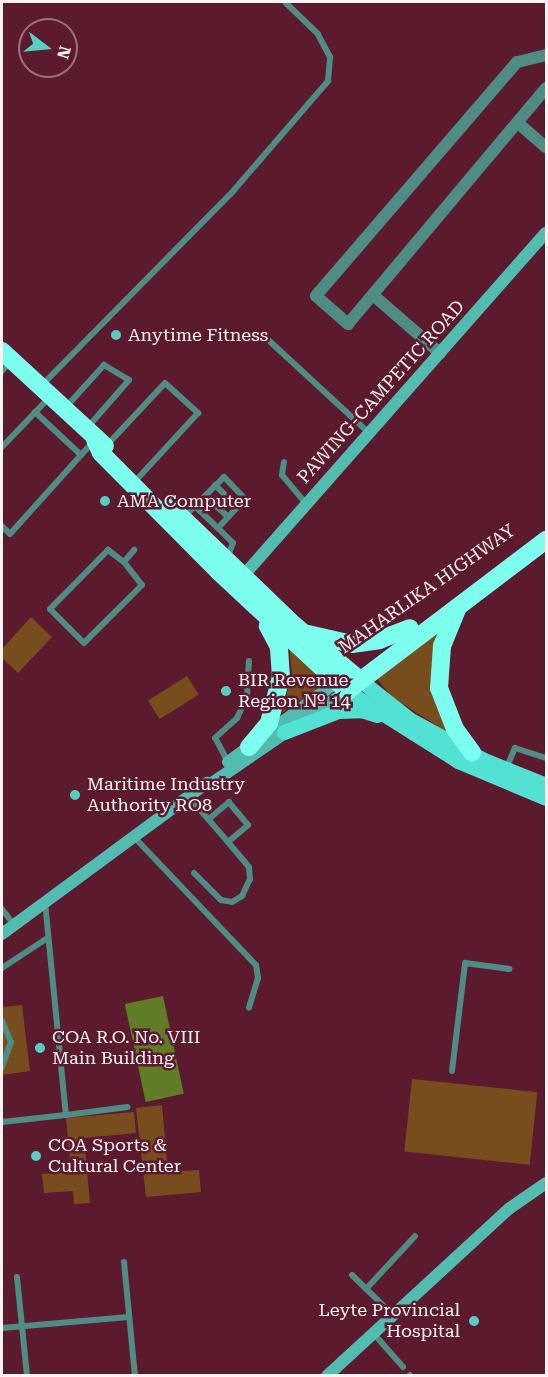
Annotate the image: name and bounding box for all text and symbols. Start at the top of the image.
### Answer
north arrow [18,18,78,78]
text: N [53,44,75,61]
street label: PAWING-CAMPETIC ROAD [293,296,469,488]
place label: Anytime Fitness [128,324,268,346]
marker: Anytime Fitness [109,328,123,342]
place label: AMA Computer [117,490,251,512]
marker: AMA Computer [98,494,112,508]
street label: MAHARLIKA HIGHWAY [335,520,519,658]
place label: BIR Revenue Region № 14 [238,670,351,712]
marker: BIR Revenue Region № 14 [219,684,233,698]
place label: Maritime Industry Authority RO8 [87,774,245,816]
marker: Maritime Industry Authority RO8 [68,788,82,802]
place label: COA R.O. No. VIII Main Building [52,1027,200,1070]
marker: COA R.O. No. VIII Main Building [33,1041,47,1055]
place label: COA Sports & Cultural Center [48,1135,181,1178]
marker: COA Sports & Cultural Center [29,1149,43,1163]
place label: Leyte Provincial Hospital [318,1300,460,1342]
marker: Leyte Provincial Hospital [465,1312,483,1330]

